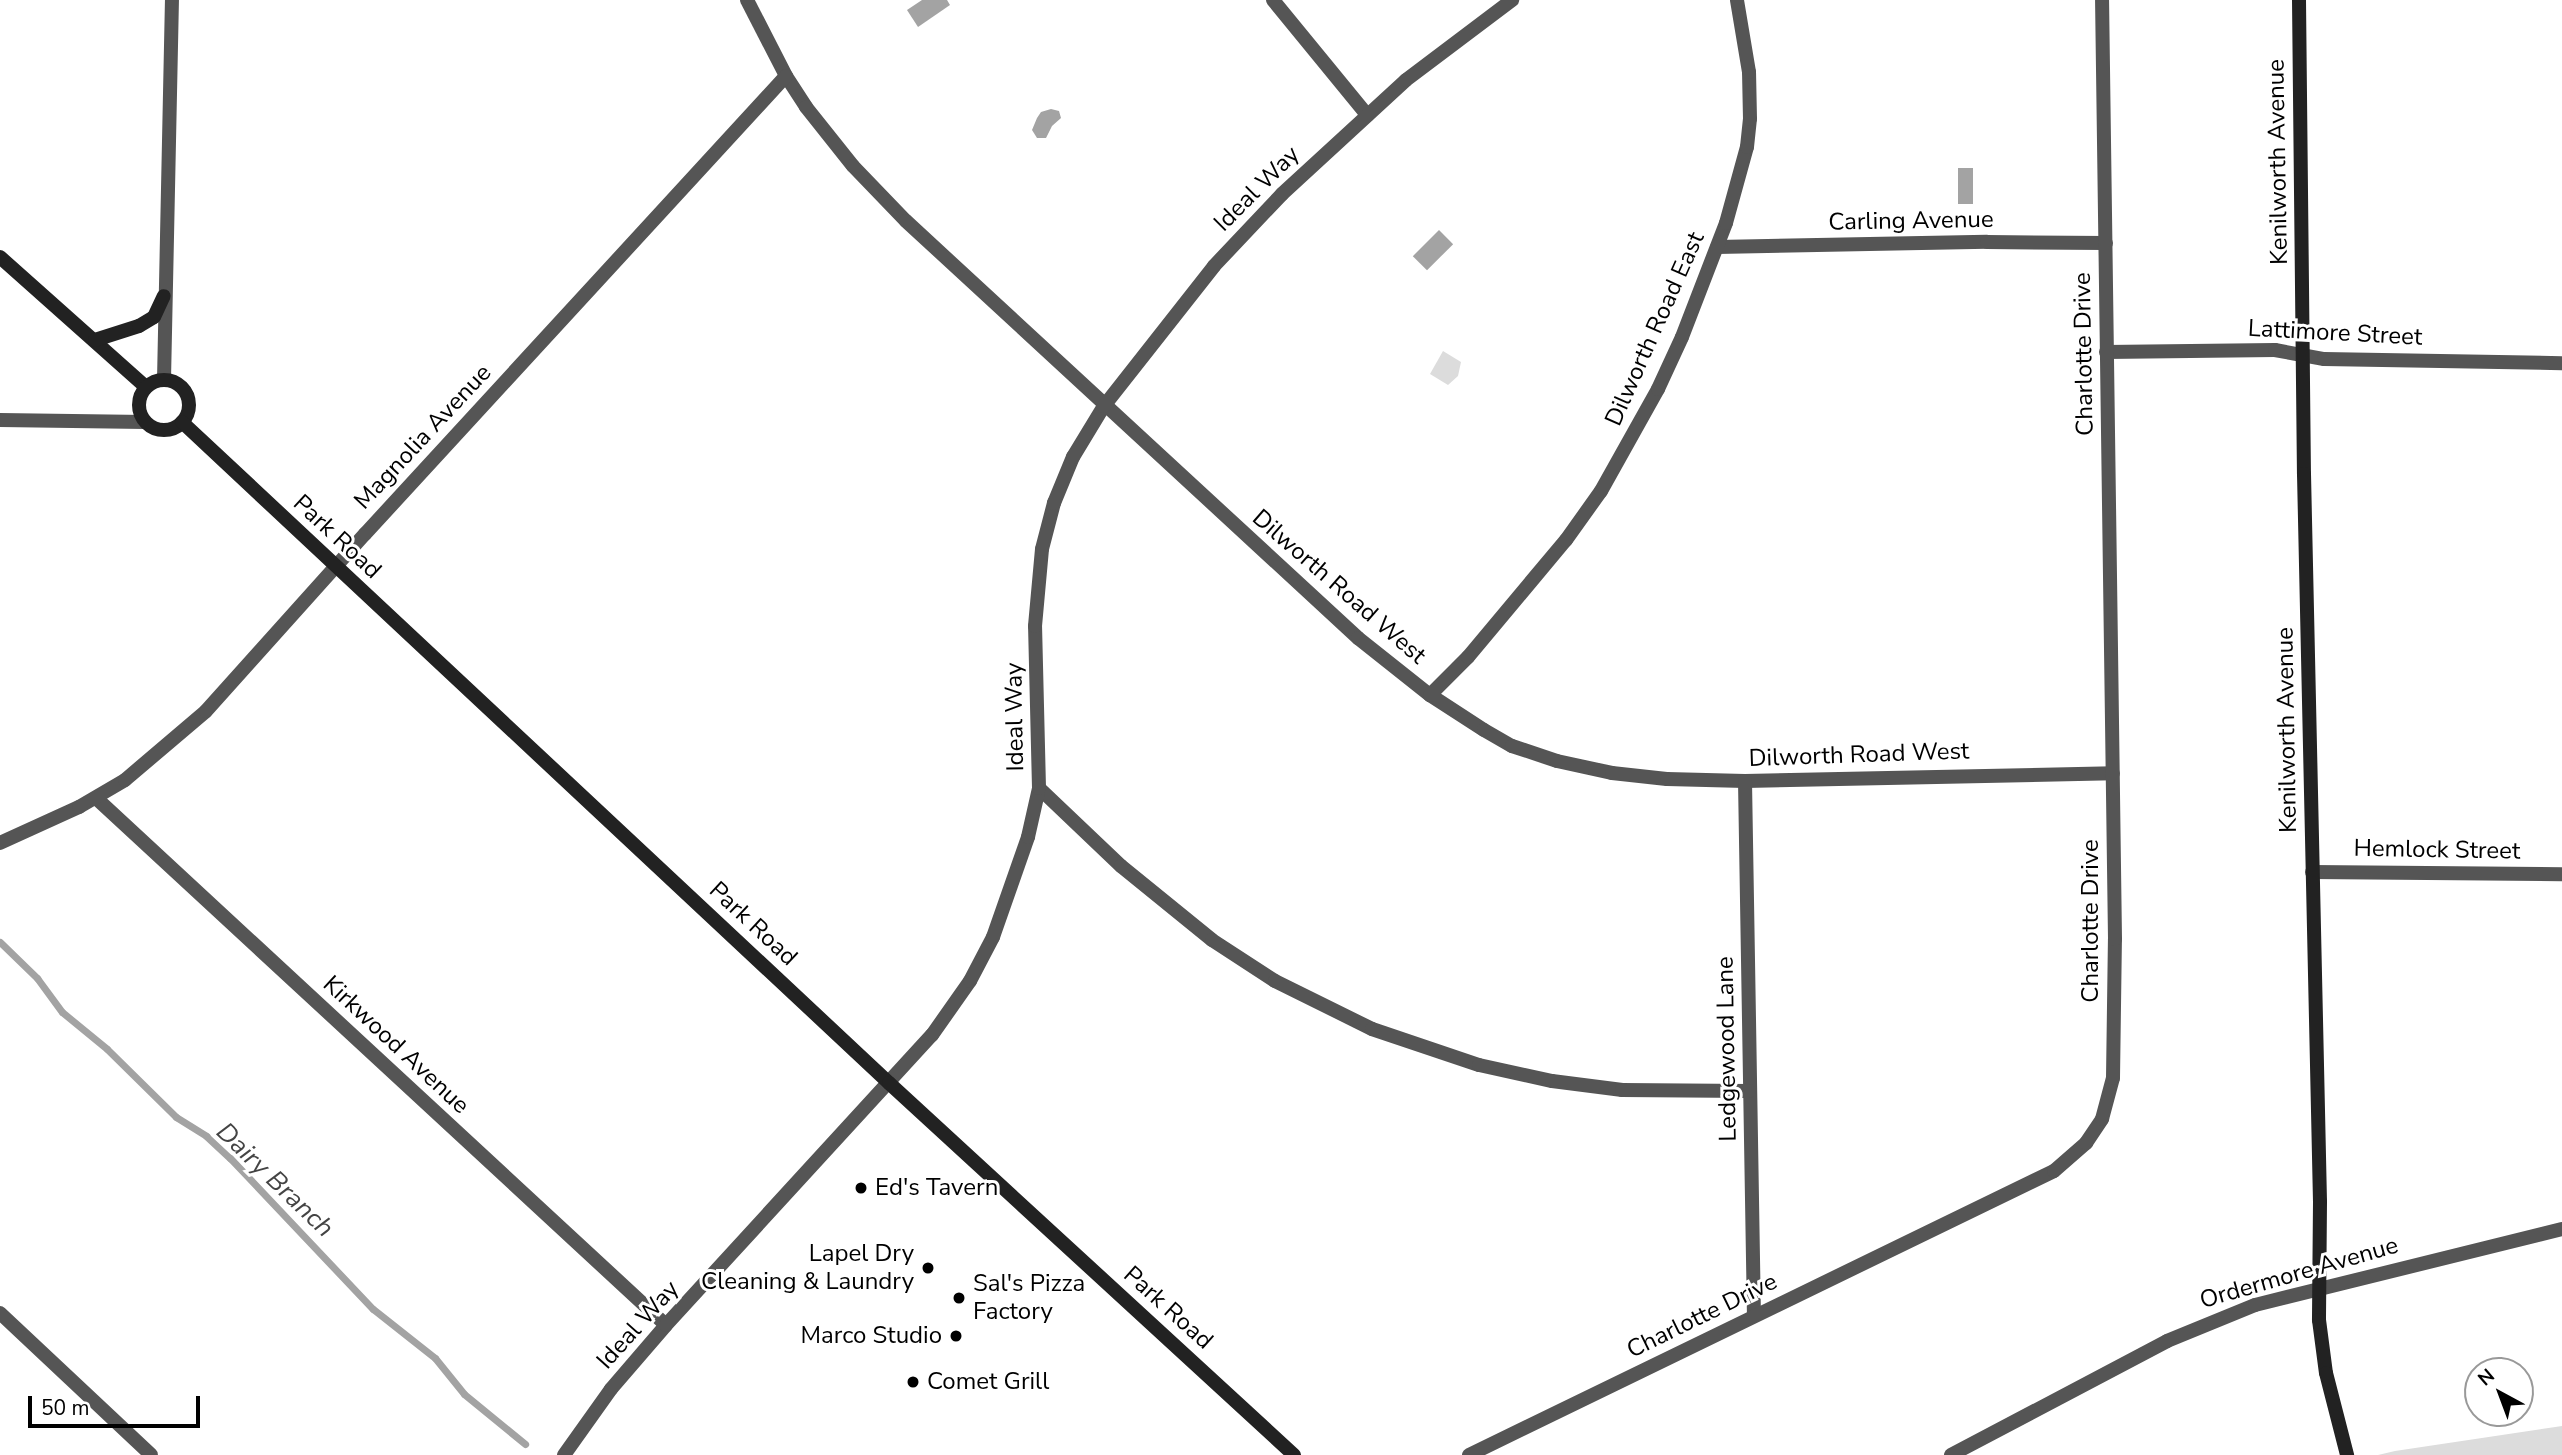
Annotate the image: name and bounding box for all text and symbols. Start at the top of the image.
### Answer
street label: Kenilworth Avenue [2262,59,2294,265]
street label: Ideal Way [1208,140,1306,238]
street label: Carling Avenue [1828,205,1994,237]
street label: Dilworth Road East [1599,228,1711,430]
street label: Charlotte Drive [2068,272,2100,436]
street label: Lattimore Street [2247,314,2423,352]
street label: Magnolia Avenue [349,359,497,515]
street label: Park Road [287,489,387,585]
street label: Dilworth Road West [1246,504,1432,670]
street label: Kenilworth Avenue [2271,627,2303,833]
street label: Ideal Way [1000,662,1030,772]
street label: Dilworth Road West [1748,737,1970,773]
street label: Hemlock Street [2353,834,2521,866]
street label: Charlotte Drive [2077,839,2105,1003]
street label: Park Road [703,876,803,972]
street label: Ledgewood Lane [1711,956,1743,1142]
street label: Kirkwood Avenue [317,970,475,1120]
water label: Dairy Branch [210,1116,340,1244]
place label: Ed's Tavern [875,1174,998,1202]
marker: Ed's Tavern [853,1180,869,1196]
street label: Ordermore Avenue [2196,1231,2402,1315]
place label: Lapel Dry Cleaning & Laundry [701,1240,914,1296]
marker: Lapel Dry Cleaning & Laundry [920,1260,936,1276]
street label: Park Road [1118,1261,1218,1355]
street label: Charlotte Drive [1622,1267,1782,1365]
place label: Sal's Pizza Factory [973,1270,1085,1326]
street label: Ideal Way [591,1275,685,1375]
marker: Sal's Pizza Factory [951,1290,967,1306]
place label: Marco Studio [800,1322,942,1350]
marker: Marco Studio [948,1328,964,1344]
north arrow [2464,1357,2534,1427]
text: N [2473,1363,2500,1392]
place label: Comet Grill [927,1368,1049,1396]
marker: Comet Grill [905,1374,921,1390]
scale bar [32,1382,203,1426]
text: 50 m [41,1394,90,1422]

